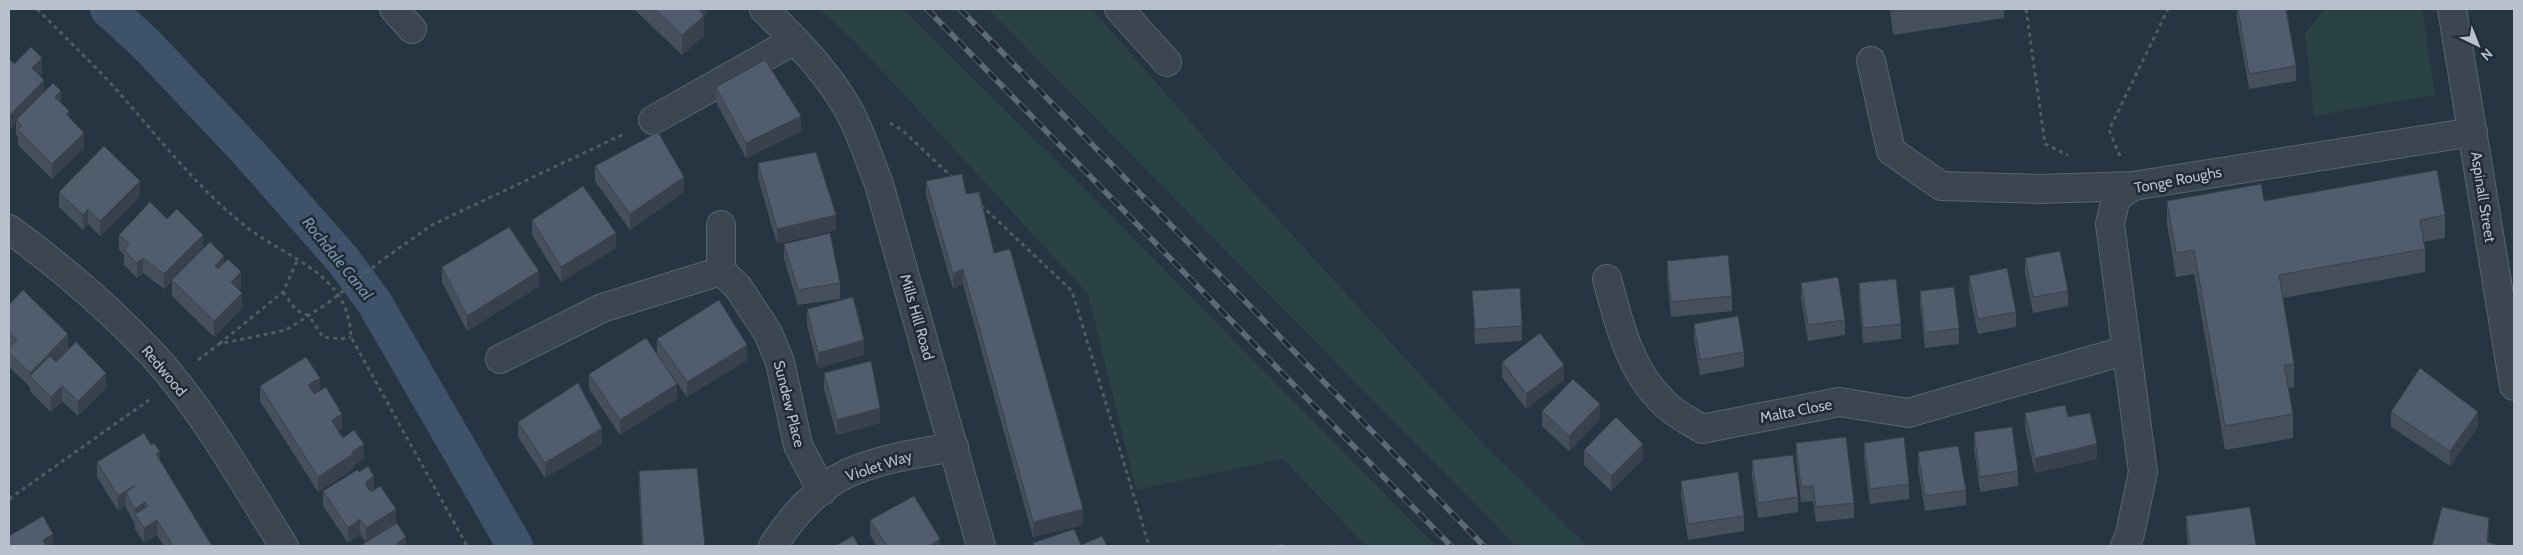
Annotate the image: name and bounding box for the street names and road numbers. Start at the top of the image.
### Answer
street label: Aspinall Street [2467,150,2499,244]
street label: Tonge Roughs [2133,163,2223,197]
street label: Mills Hill Road [896,272,938,362]
street label: Redwood [138,342,190,400]
street label: Sundew Place [770,359,809,450]
street label: Malta Close [1758,395,1834,427]
street label: Violet Way [843,447,915,485]

